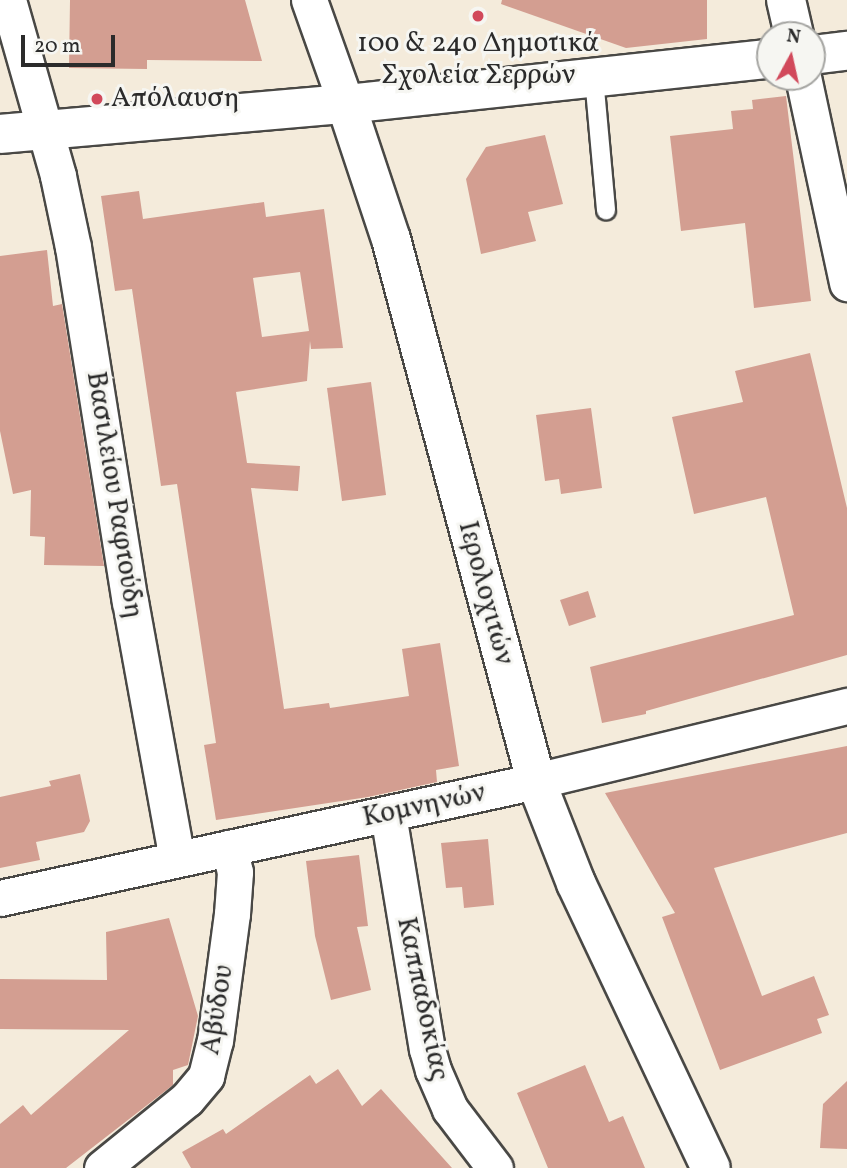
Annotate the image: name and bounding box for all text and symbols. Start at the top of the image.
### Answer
marker: 10ο & 24ο Δημοτικά Σχολεία Σερρών [470,8,486,24]
scale bar [24,21,119,65]
north arrow [756,21,826,91]
text: N [785,23,802,51]
place label: 10ο & 24ο Δημοτικά Σχολεία Σερρών [357,27,599,93]
text: 20 m [34,32,80,61]
place label: Απόλαυση [111,82,240,116]
marker: Απόλαυση [89,91,105,107]
street label: Βασιλείου Ραφτούδη [78,369,150,621]
street label: Ιερολοχιτών [450,518,520,668]
street label: Κομνηνών [360,777,488,835]
street label: Καππαδοκίας [388,914,456,1084]
street label: Αβύδου [194,963,242,1057]

